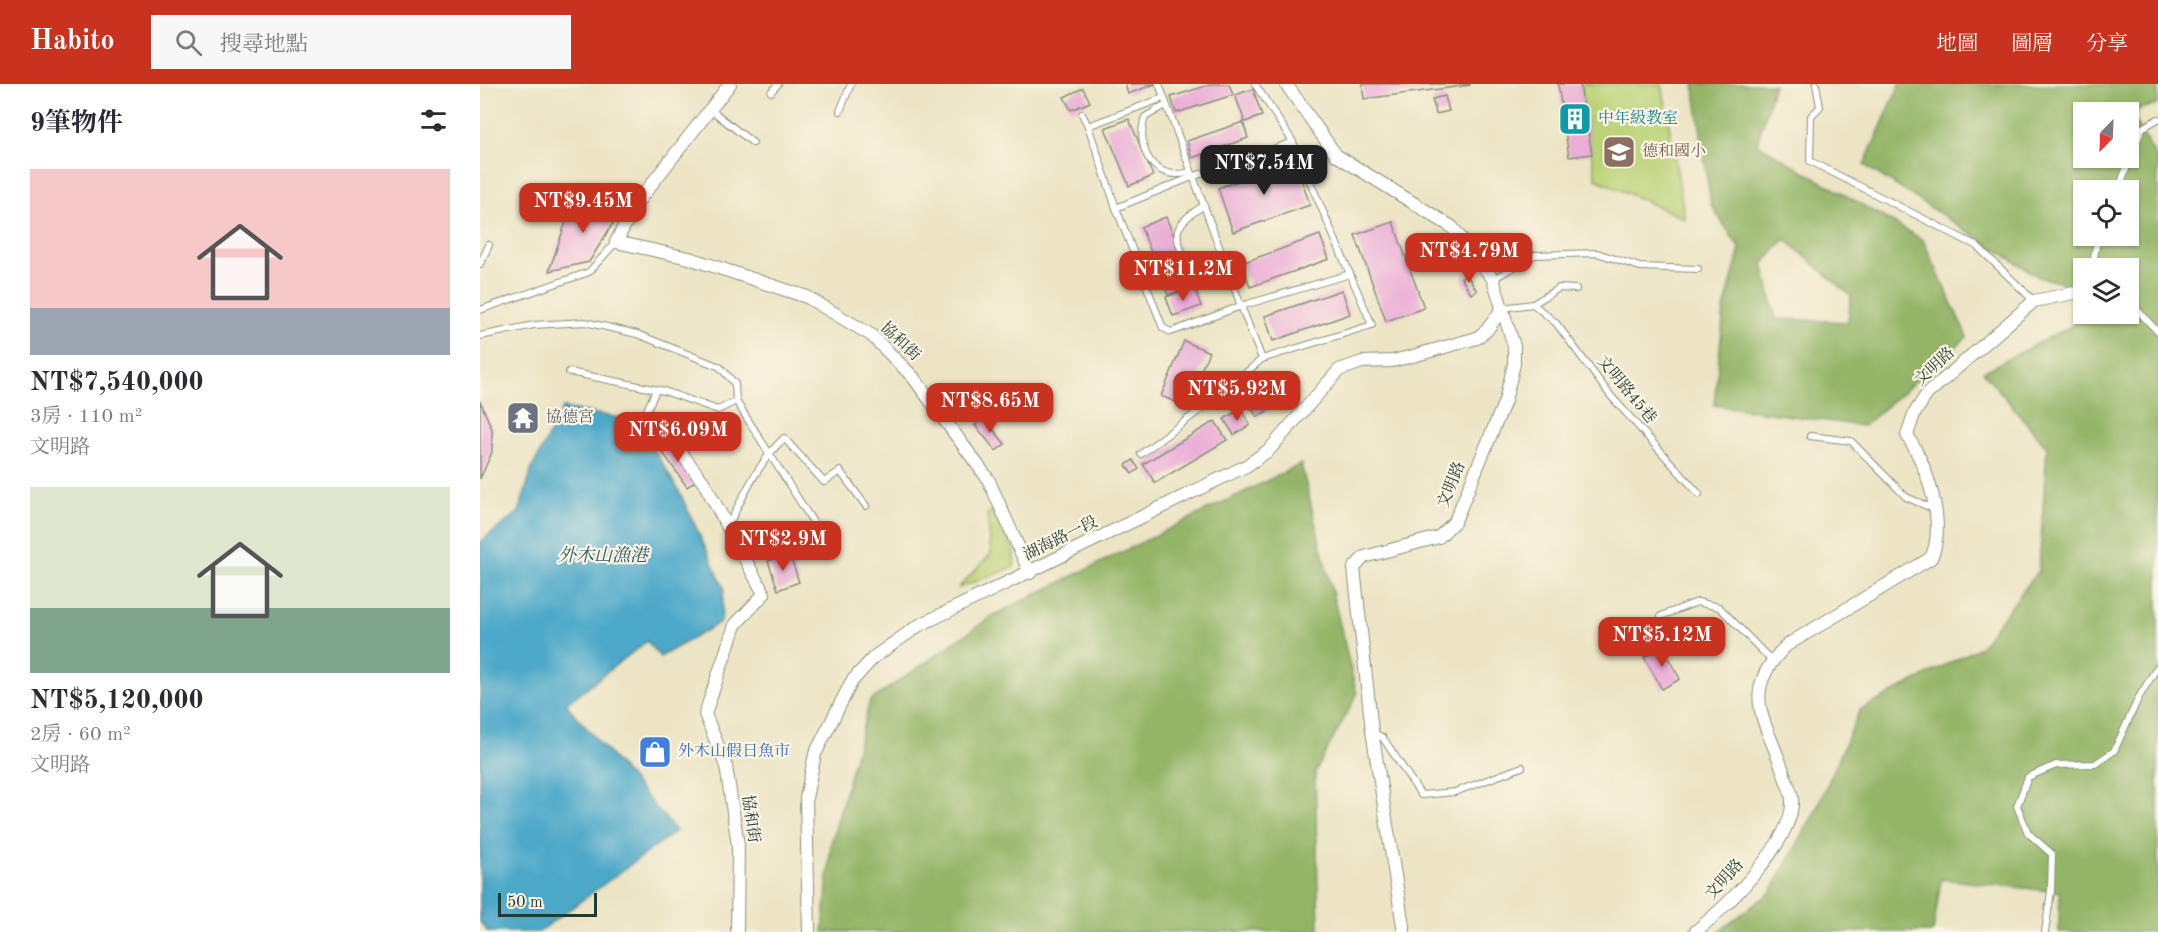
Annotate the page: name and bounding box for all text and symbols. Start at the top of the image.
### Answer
search box [151,15,571,69]
icon: search [172,26,205,59]
text: Habito [30,28,115,56]
text: 搜尋地點 [220,34,308,56]
text: 地圖 [1936,34,1978,55]
text: 圖層 [2011,34,2053,55]
text: 分享 [2086,34,2128,55]
building icon: 中年級教室 [1557,101,1593,137]
north arrow [2073,102,2139,168]
map controls [2073,102,2139,324]
icon: filters [417,104,450,137]
place label: 中年級教室 [1598,109,1678,127]
text: 9筆物件 [30,111,123,137]
school or university icon: 德和國小 [1601,134,1637,170]
place label: 德和國小 [1642,142,1706,160]
pin: NT$7.54M [1202,145,1326,196]
text: NT$7.54M [1214,154,1314,174]
button: locate [2073,180,2139,246]
pin: NT$9.45M [521,183,645,234]
text: NT$9.45M [533,192,633,212]
icon: home [186,208,294,316]
pin: NT$4.79M [1407,233,1531,284]
text: NT$4.79M [1419,242,1519,262]
pin: NT$11.2M [1121,251,1245,302]
button: layers [2073,258,2139,324]
text: NT$11.2M [1133,260,1233,280]
street label: 協和街 [877,318,924,364]
street label: 文明路 [1911,343,1958,389]
street label: 文明路45巷 [1593,352,1660,427]
text: NT$7,540,000 [30,370,204,396]
pin: NT$5.92M [1175,371,1299,422]
text: NT$5.92M [1187,380,1287,400]
pin: NT$8.65M [928,383,1052,434]
text: NT$8.65M [940,392,1040,412]
temple icon: 協德宮 [505,400,541,436]
text: 3房 · 110 m² [30,407,142,427]
place label: 協德宮 [546,408,594,426]
pin: NT$6.09M [616,412,740,463]
text: NT$6.09M [628,421,728,441]
text: 文明路 [30,438,90,458]
street label: 文明路 [1434,459,1468,510]
street label: 湖海路一段 [1021,512,1100,564]
pin: NT$2.9M [728,521,838,572]
icon: home [186,526,294,634]
text: NT$2.9M [739,530,827,550]
water label: 外木山漁港 [558,545,650,565]
pin: NT$5.12M [1600,617,1724,668]
text: NT$5.12M [1612,626,1712,646]
text: NT$5,120,000 [30,688,204,714]
text: 2房 · 60 m² [30,725,131,745]
shop icon: 外木山假日魚市 [637,734,673,770]
place label: 外木山假日魚市 [678,742,790,760]
text: 文明路 [30,756,90,776]
street label: 協和街 [739,794,763,844]
street label: 文明路 [1702,855,1747,903]
scale bar [498,890,597,918]
text: 50 m [507,895,543,911]

